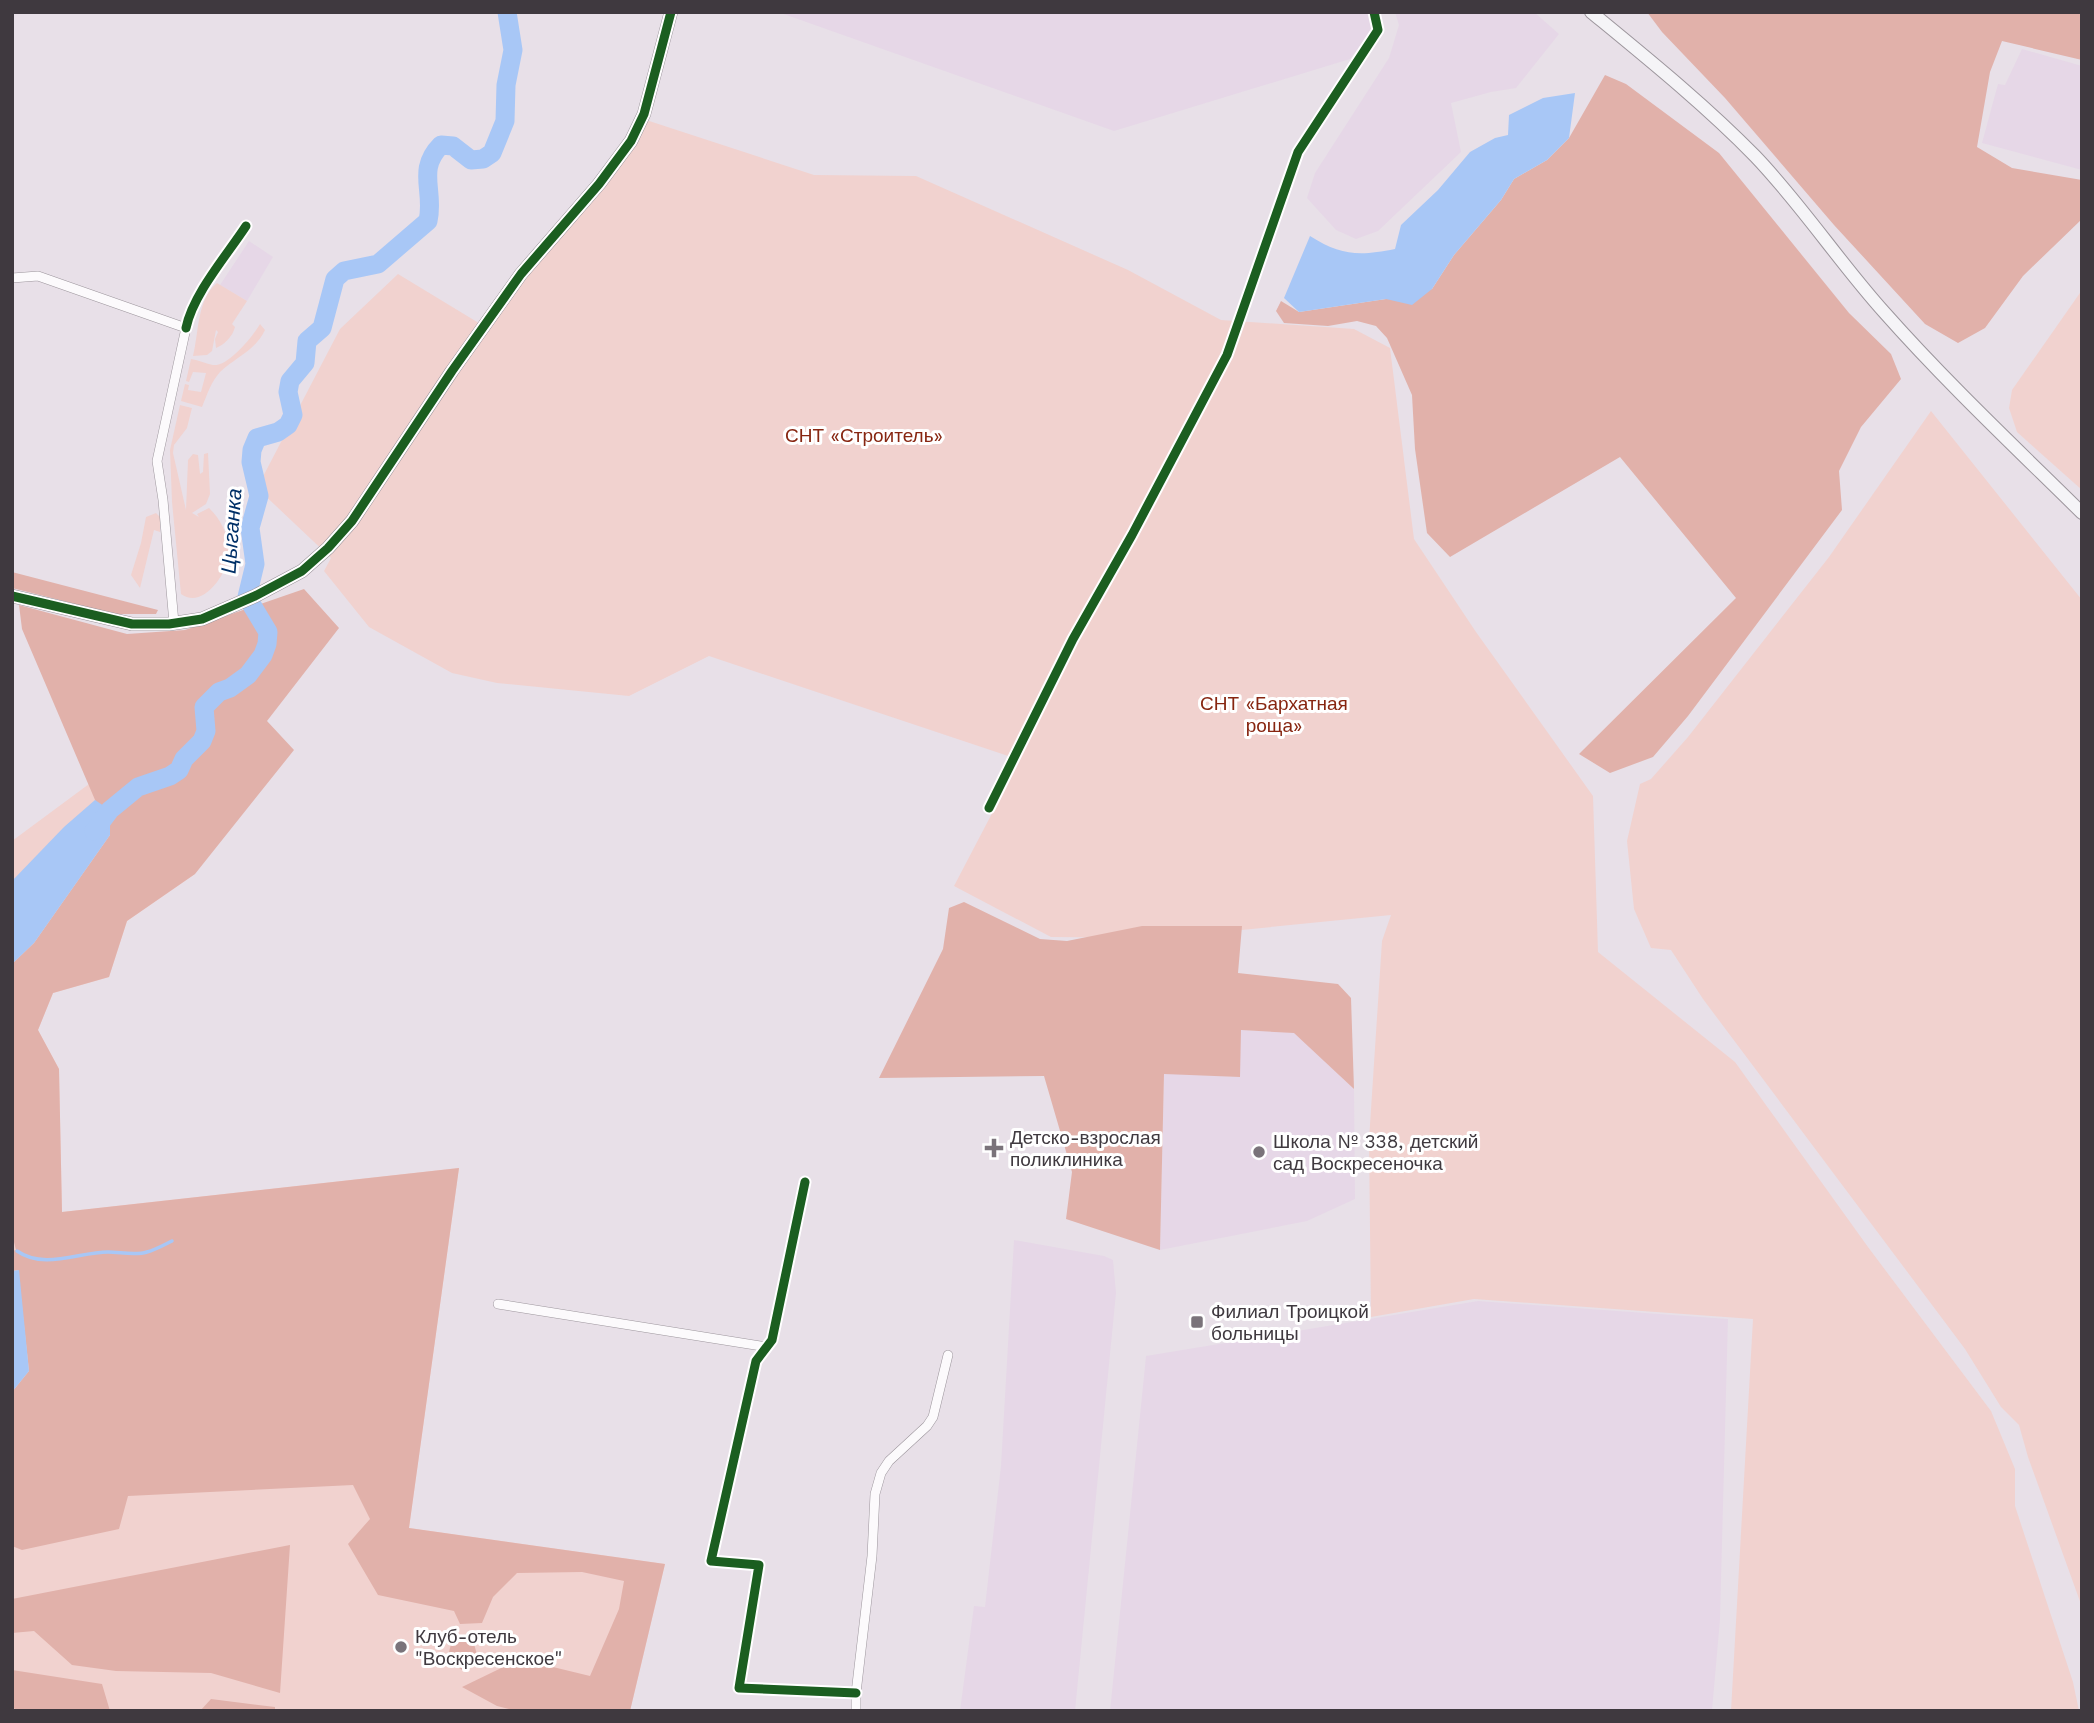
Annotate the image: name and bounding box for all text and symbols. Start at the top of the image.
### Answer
park label: СНТ «Строитель» [785,424,943,447]
water label: Цыганка [216,487,246,575]
park label: СНТ «Бархатная роща» [1200,692,1348,737]
place label: Детско-взрослая поликлиника [1010,1126,1161,1171]
place label: Школа № 338, детский сад Воскресеночка [1273,1130,1478,1175]
marker: Детско-взрослая поликлиника [984,1138,1004,1158]
marker: Школа № 338, детский сад Воскресеночка [1251,1144,1267,1160]
place label: Филиал Троицкой больницы [1211,1300,1369,1345]
marker: Филиал Троицкой больницы [1189,1314,1205,1330]
place label: Клуб-отель "Воскресенское" [415,1625,562,1670]
marker: Клуб-отель "Воскресенское" [393,1639,409,1655]

